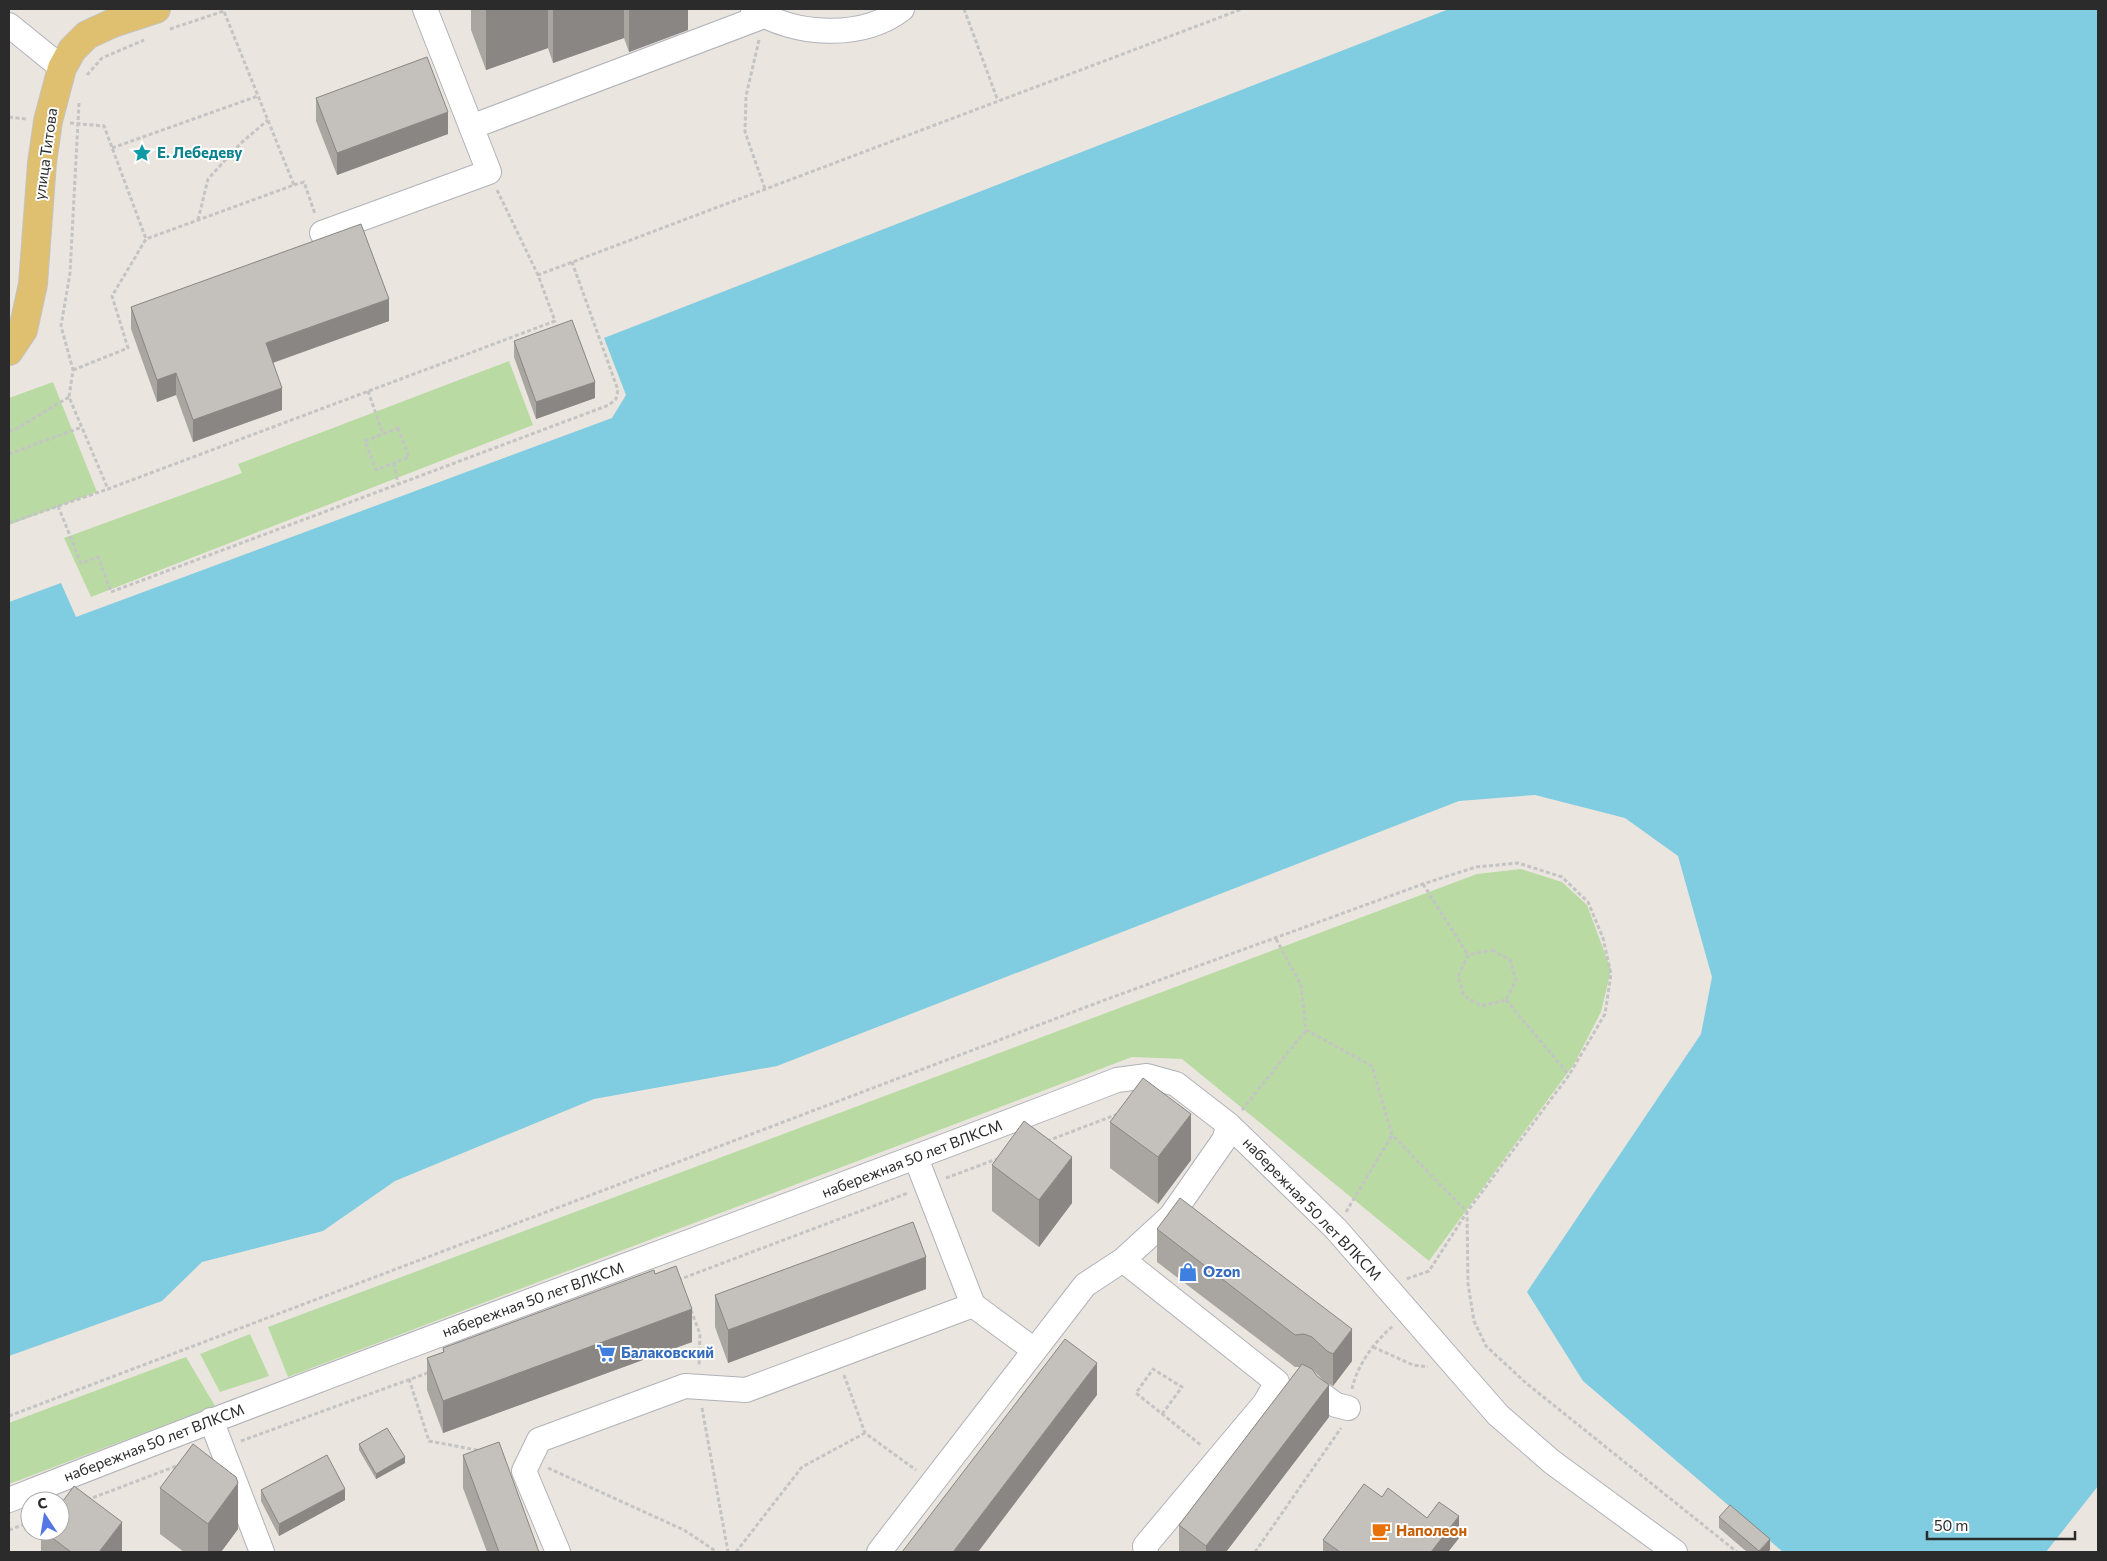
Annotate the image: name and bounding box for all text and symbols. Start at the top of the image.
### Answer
street label: улица Титова [30,107,60,201]
place icon: Е. Лебедеву [131,142,153,164]
place label: Е. Лебедеву [157,143,243,161]
street label: набережная 50 лет ВЛКСМ [819,1115,1004,1201]
street label: набережная 50 лет ВЛКСМ [1240,1133,1386,1284]
street label: набережная 50 лет ВЛКСМ [439,1258,626,1340]
shop icon: Ozon [1177,1261,1199,1283]
place label: Ozon [1203,1262,1241,1280]
supermarket icon: Балаковский [595,1342,617,1364]
place label: Балаковский [621,1343,714,1361]
street label: набережная 50 лет ВЛКСМ [61,1399,246,1485]
north arrow [20,1491,70,1541]
text: С [36,1493,49,1512]
scale bar [1927,1508,2074,1540]
text: 50 m [1934,1516,1968,1534]
cafe icon: Наполеон [1370,1520,1392,1542]
place label: Наполеон [1396,1521,1467,1539]

